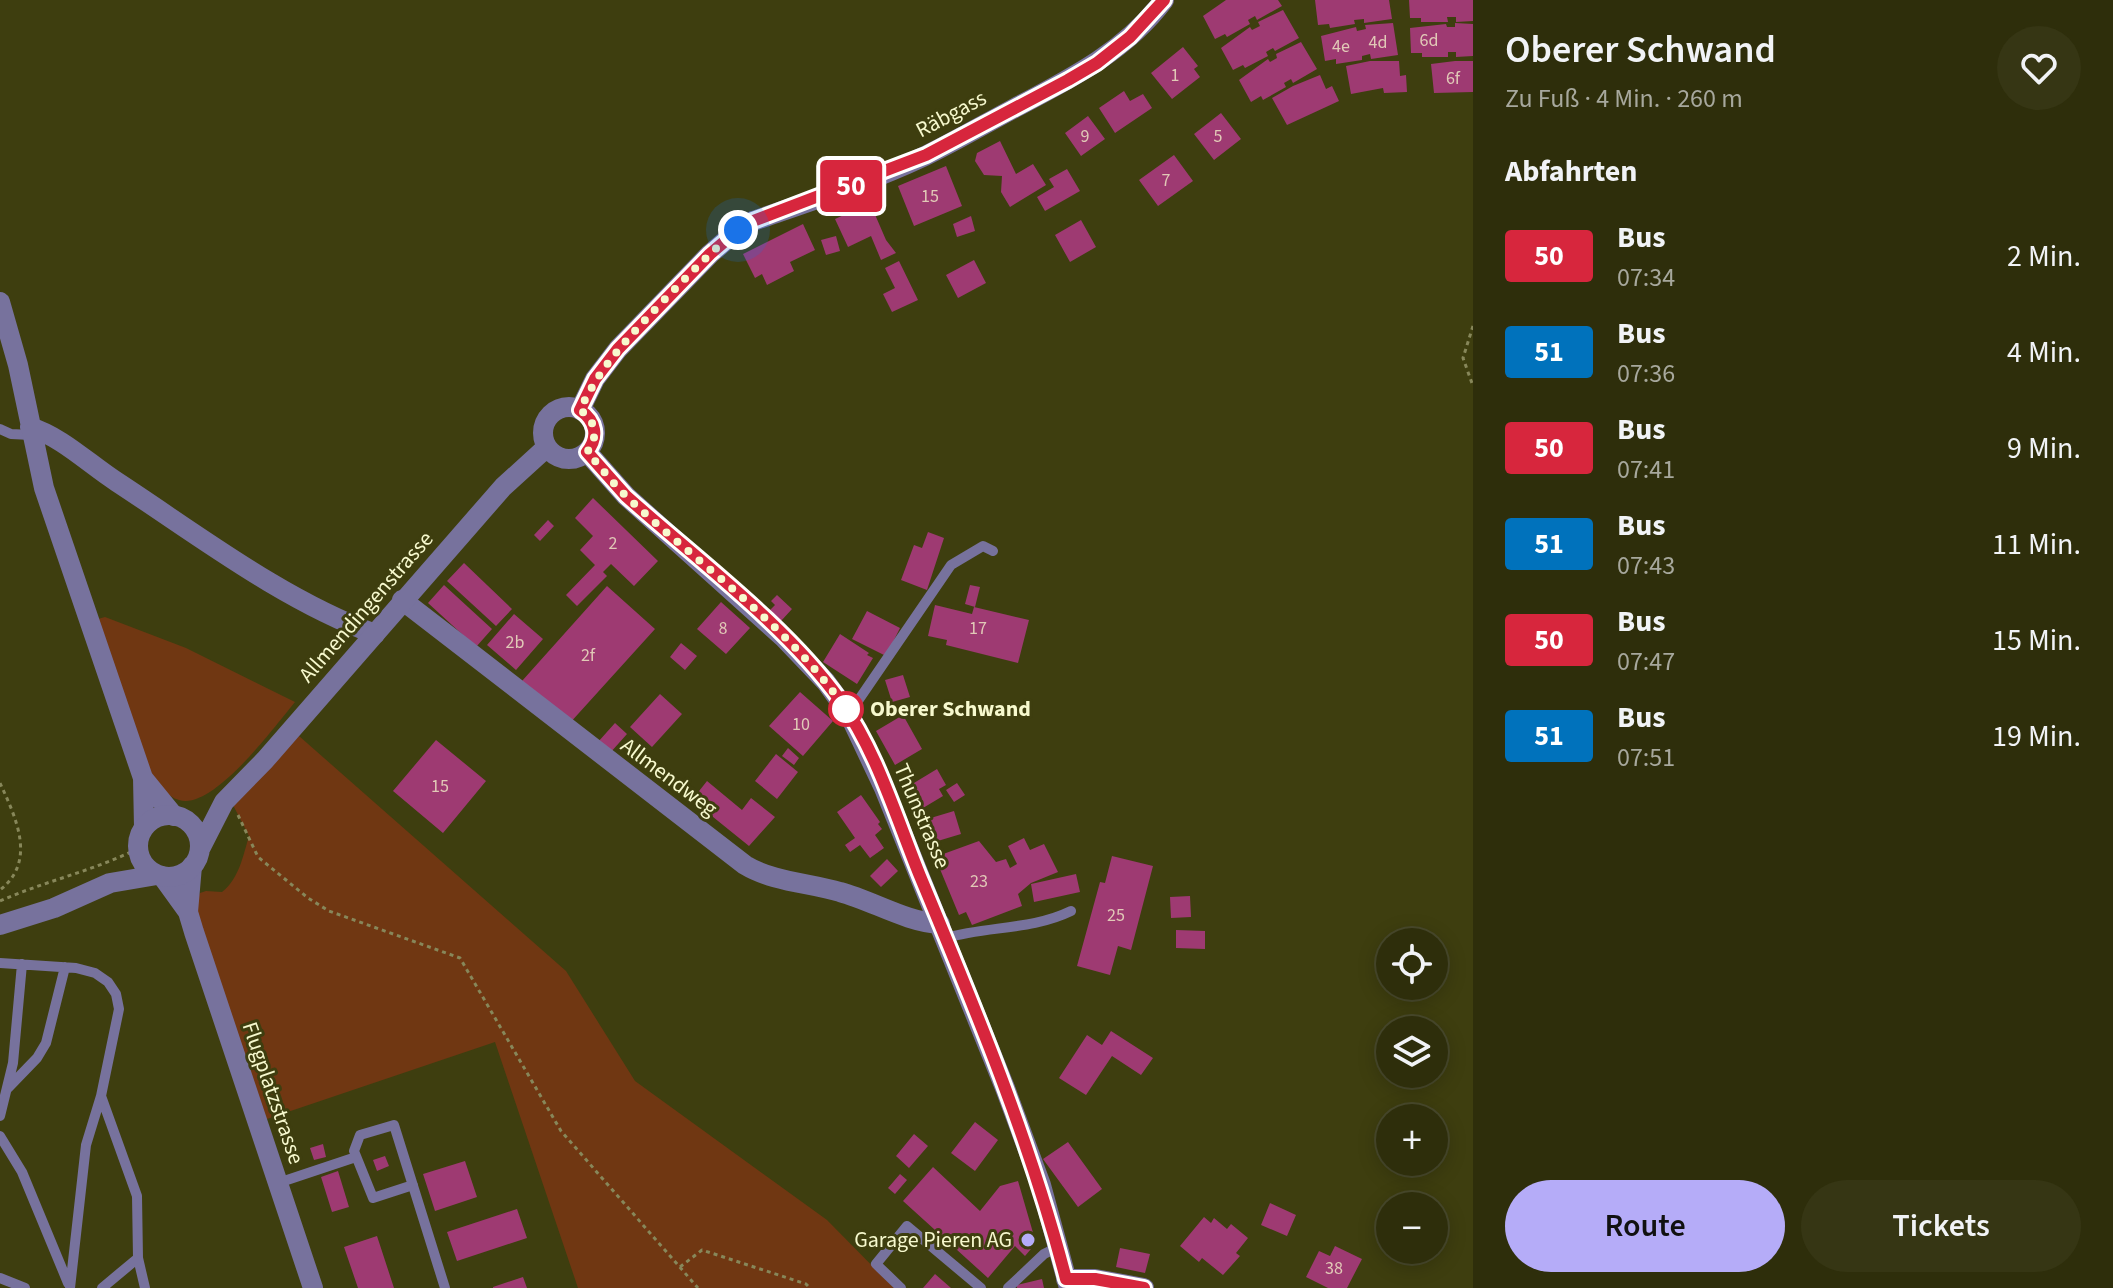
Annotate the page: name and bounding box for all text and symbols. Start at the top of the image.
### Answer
text: Oberer Schwand [1505,23,1776,77]
button: heart [1997,26,2081,110]
house number: 6d [1420,28,1438,53]
house number: 4d [1369,30,1387,55]
house number: 4e [1332,34,1350,59]
house number: 1 [1171,63,1179,88]
house number: 6f [1446,66,1461,91]
text: Zu Fuß · 4 Min. · 260 m [1505,80,1743,117]
street label: Räbgass [910,82,992,146]
house number: 9 [1081,124,1090,149]
house number: 5 [1214,124,1223,149]
text: Abfahrten [1505,150,1637,193]
line badge: 50 [815,160,887,212]
text: 50 [836,166,866,206]
house number: 7 [1162,168,1171,193]
house number: 15 [921,184,939,209]
your location [718,210,758,250]
text: Bus [1617,216,1665,259]
text: 2 Min. [2007,235,2081,278]
text: 50 [1534,236,1564,276]
text: 07:34 [1617,259,1675,296]
text: Bus [1617,312,1665,355]
text: 4 Min. [2007,331,2081,374]
text: 51 [1534,332,1564,372]
text: 07:36 [1617,355,1675,392]
text: Bus [1617,408,1665,451]
text: 9 Min. [2007,427,2081,470]
text: 50 [1534,428,1564,468]
text: 07:41 [1617,451,1675,488]
text: Bus [1617,504,1665,547]
text: 11 Min. [1992,523,2081,566]
street label: Allmendingenstrasse [291,524,441,690]
text: 51 [1534,524,1564,564]
house number: 2 [609,531,618,556]
text: 07:43 [1617,547,1675,584]
text: Bus [1617,600,1665,643]
house number: 8 [719,616,728,641]
house number: 17 [969,616,987,641]
text: 15 Min. [1992,619,2081,662]
text: 50 [1534,620,1564,660]
house number: 2b [506,630,524,655]
house number: 2f [581,643,596,668]
text: 07:47 [1617,643,1675,680]
marker: Oberer Schwand [829,692,863,726]
place label: Oberer Schwand [870,693,1031,725]
text: Bus [1617,696,1665,739]
house number: 10 [792,712,810,737]
text: 19 Min. [1992,715,2081,758]
text: 51 [1534,716,1564,756]
street label: Allmendweg [614,730,724,824]
text: 07:51 [1617,739,1675,776]
street label: Thunstrasse [885,758,959,874]
house number: 15 [431,774,449,799]
house number: 23 [970,869,988,894]
house number: 25 [1107,903,1125,928]
map controls [1376,928,1448,1264]
button: locate [1376,928,1448,1000]
button: layers [1376,1016,1448,1088]
street label: Flugplatzstrasse [234,1017,312,1169]
button: + [1376,1104,1448,1176]
button: Route [1505,1180,1785,1272]
button: Tickets [1801,1180,2081,1272]
button: − [1376,1192,1448,1264]
place label: Garage Pieren AG [854,1224,1012,1256]
marker: Garage Pieren AG [1019,1231,1037,1249]
house number: 38 [1325,1256,1343,1281]

